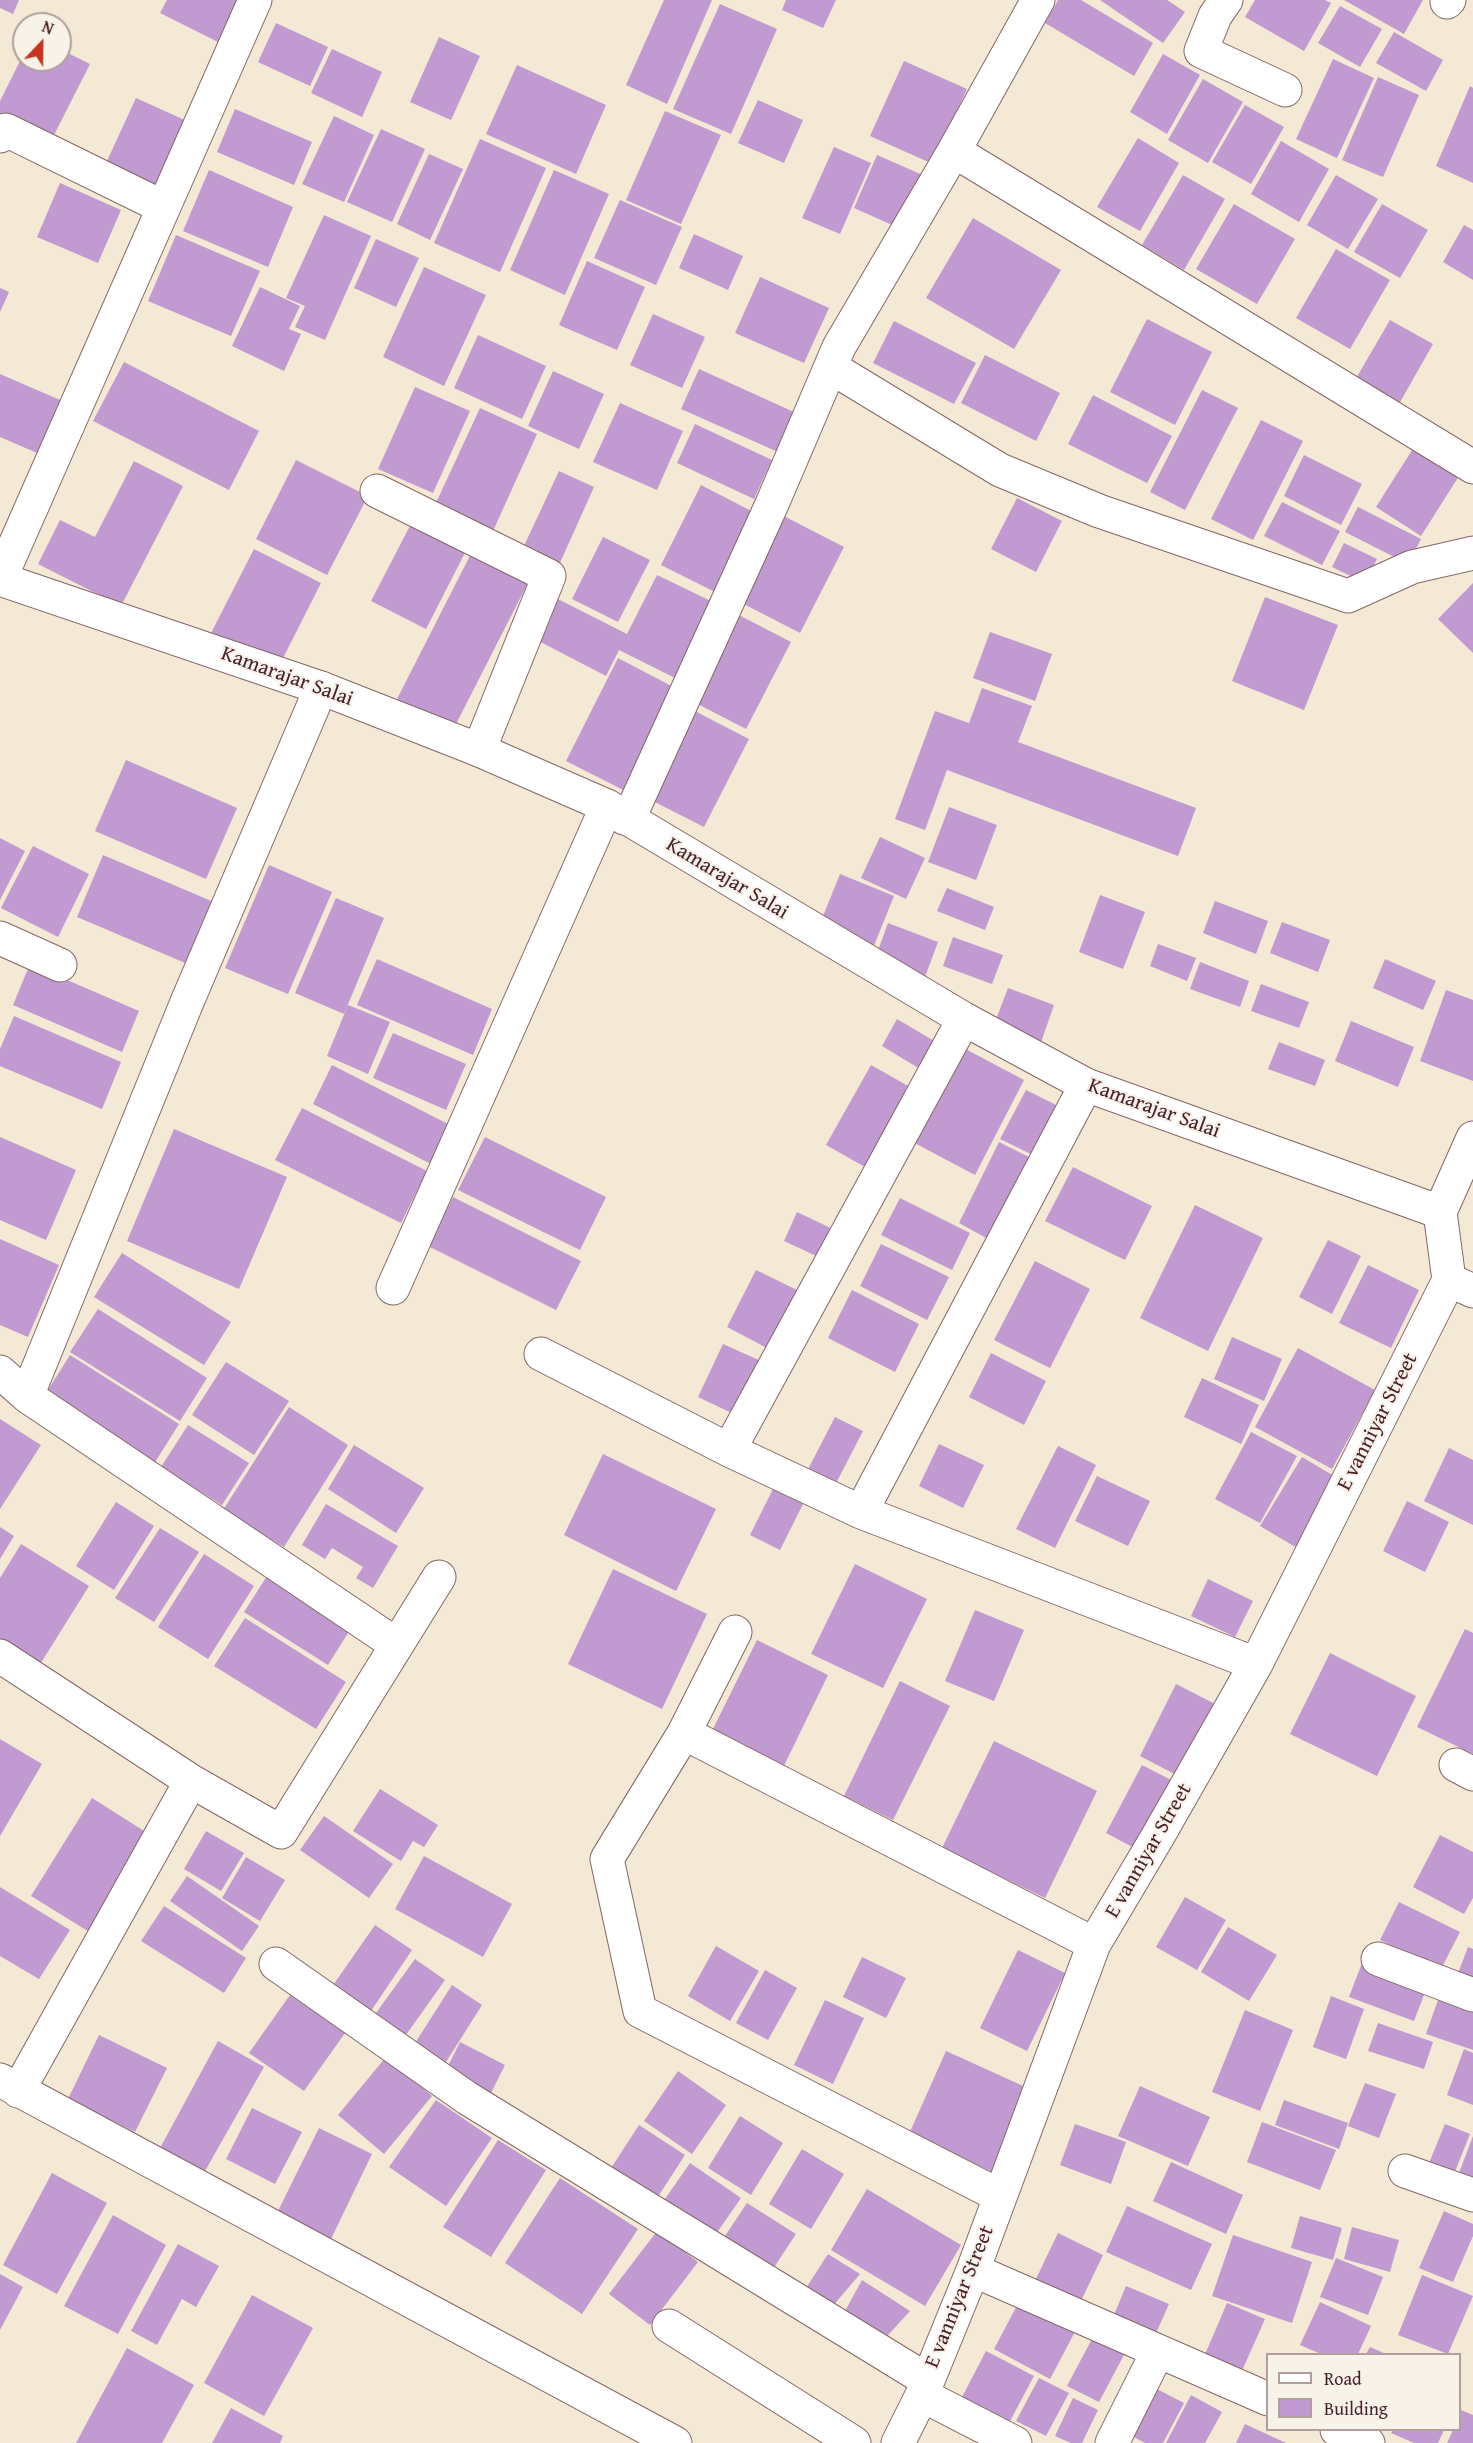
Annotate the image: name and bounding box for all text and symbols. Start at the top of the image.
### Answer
north arrow [12,12,72,72]
text: N [39,14,57,40]
street label: Kamarajar Salai [218,641,356,713]
street label: Kamarajar Salai [661,833,793,925]
street label: Kamarajar Salai [1085,1073,1223,1145]
street label: E vanniyar Street [1332,1349,1424,1495]
street label: E vanniyar Street [1100,1779,1198,1923]
street label: E vanniyar Street [920,2222,1000,2372]
legend [1266,2353,1461,2431]
text: Road [1324,2365,1362,2392]
text: Building [1324,2395,1388,2422]

